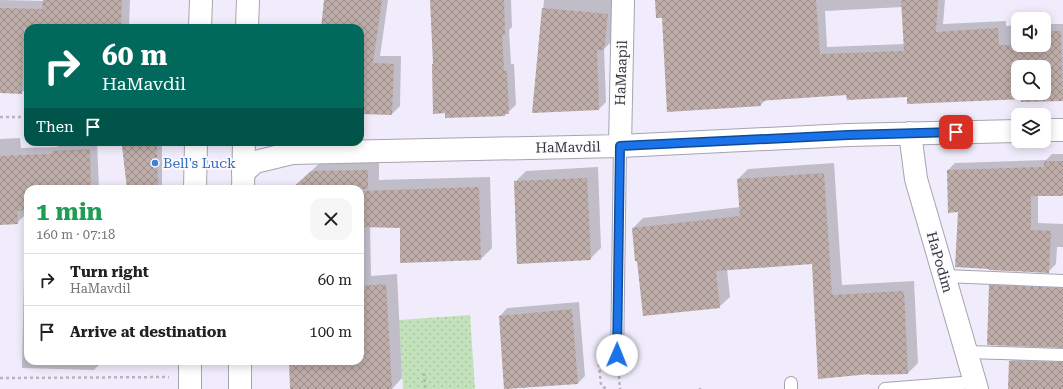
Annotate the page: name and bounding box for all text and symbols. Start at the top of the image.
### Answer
map controls [1011,12,1051,148]
button: sound [1011,12,1051,52]
text: 60 m [102,39,167,72]
street label: HaMaapil [612,39,630,106]
icon: right [36,40,88,92]
button: search [1011,60,1051,100]
text: HaMavdil [102,73,186,94]
button: layers [1011,108,1051,148]
pin [939,115,973,149]
icon: arrive [82,116,104,138]
text: Then [36,118,74,136]
icon: arrive [945,121,967,143]
street label: HaMavdil [535,138,601,156]
place label: Bell's Luck [163,155,236,171]
marker: Bell's Luck [150,158,160,168]
text: 1 min [36,198,103,226]
button: close [310,198,352,240]
text: 160 m · 07:18 [36,227,115,242]
street label: HaPodim [924,230,956,295]
text: Turn right [70,263,149,281]
icon: right [36,269,58,291]
text: 60 m [318,271,352,289]
text: HaMavdil [70,281,131,296]
icon: arrive [36,321,58,343]
text: Arrive at destination [70,323,226,341]
text: 100 m [309,323,352,341]
position arrow [596,334,638,376]

